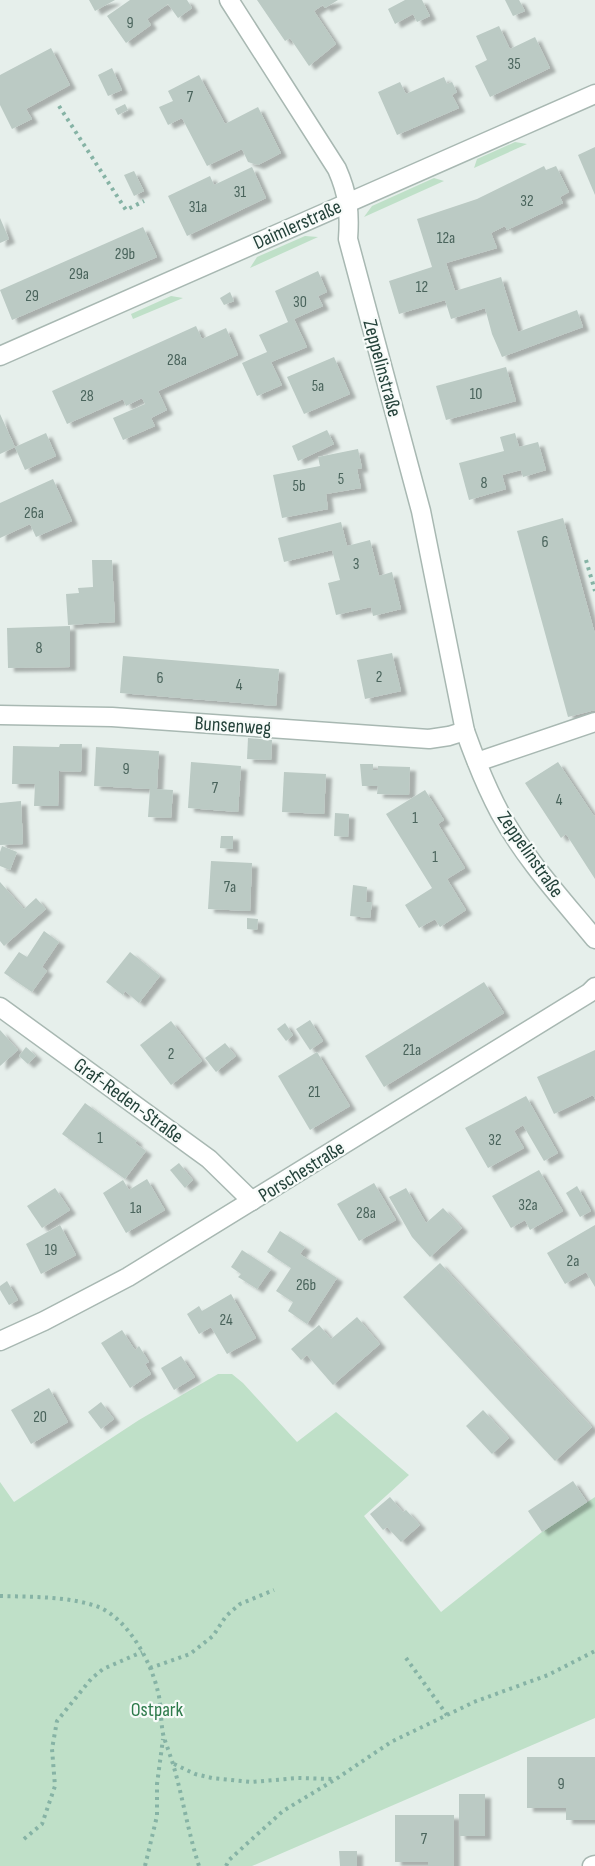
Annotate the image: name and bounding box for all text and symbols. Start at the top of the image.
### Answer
house number: 9 [126,14,134,33]
house number: 35 [507,55,521,74]
house number: 7 [187,88,194,107]
house number: 31 [234,183,247,202]
house number: 32 [520,192,534,211]
street label: Daimlerstraße [250,195,345,255]
house number: 31a [189,198,207,217]
house number: 12a [437,229,455,248]
house number: 29b [115,245,135,264]
house number: 29a [69,265,89,284]
house number: 12 [416,278,428,297]
house number: 29 [25,287,39,306]
house number: 30 [293,293,307,312]
street label: Zeppelinstraße [358,317,407,420]
house number: 28a [167,351,187,370]
house number: 5a [312,377,324,396]
house number: 10 [470,385,482,404]
house number: 28 [80,387,94,406]
house number: 5 [338,470,344,489]
house number: 8 [480,474,488,493]
house number: 5b [292,477,306,496]
house number: 26a [24,504,44,523]
house number: 6 [541,533,549,552]
house number: 3 [353,555,359,574]
house number: 8 [35,639,43,658]
house number: 2 [376,668,382,687]
house number: 6 [156,669,164,688]
house number: 4 [236,676,243,695]
street label: Bunsenweg [194,711,272,741]
house number: 9 [122,760,130,779]
house number: 7 [212,779,219,798]
house number: 4 [556,791,563,810]
street label: Zeppelinstraße [492,807,569,902]
house number: 1 [412,809,418,828]
house number: 1 [432,848,438,867]
house number: 7a [224,878,236,897]
house number: 21a [403,1041,421,1060]
house number: 2 [168,1045,174,1064]
street label: Graf-Reden-Straße [69,1053,188,1149]
house number: 21 [308,1083,321,1102]
house number: 1 [97,1129,103,1148]
house number: 32 [488,1131,502,1150]
street label: Porschestraße [254,1136,349,1208]
house number: 32a [518,1196,538,1215]
house number: 1a [130,1199,142,1218]
house number: 28a [356,1204,376,1223]
house number: 19 [45,1241,57,1260]
house number: 2a [567,1252,579,1271]
house number: 26b [296,1276,316,1295]
house number: 24 [219,1311,233,1330]
house number: 20 [33,1408,47,1427]
park label: Ostpark [131,1698,184,1722]
house number: 9 [557,1775,565,1794]
house number: 7 [421,1830,428,1849]

